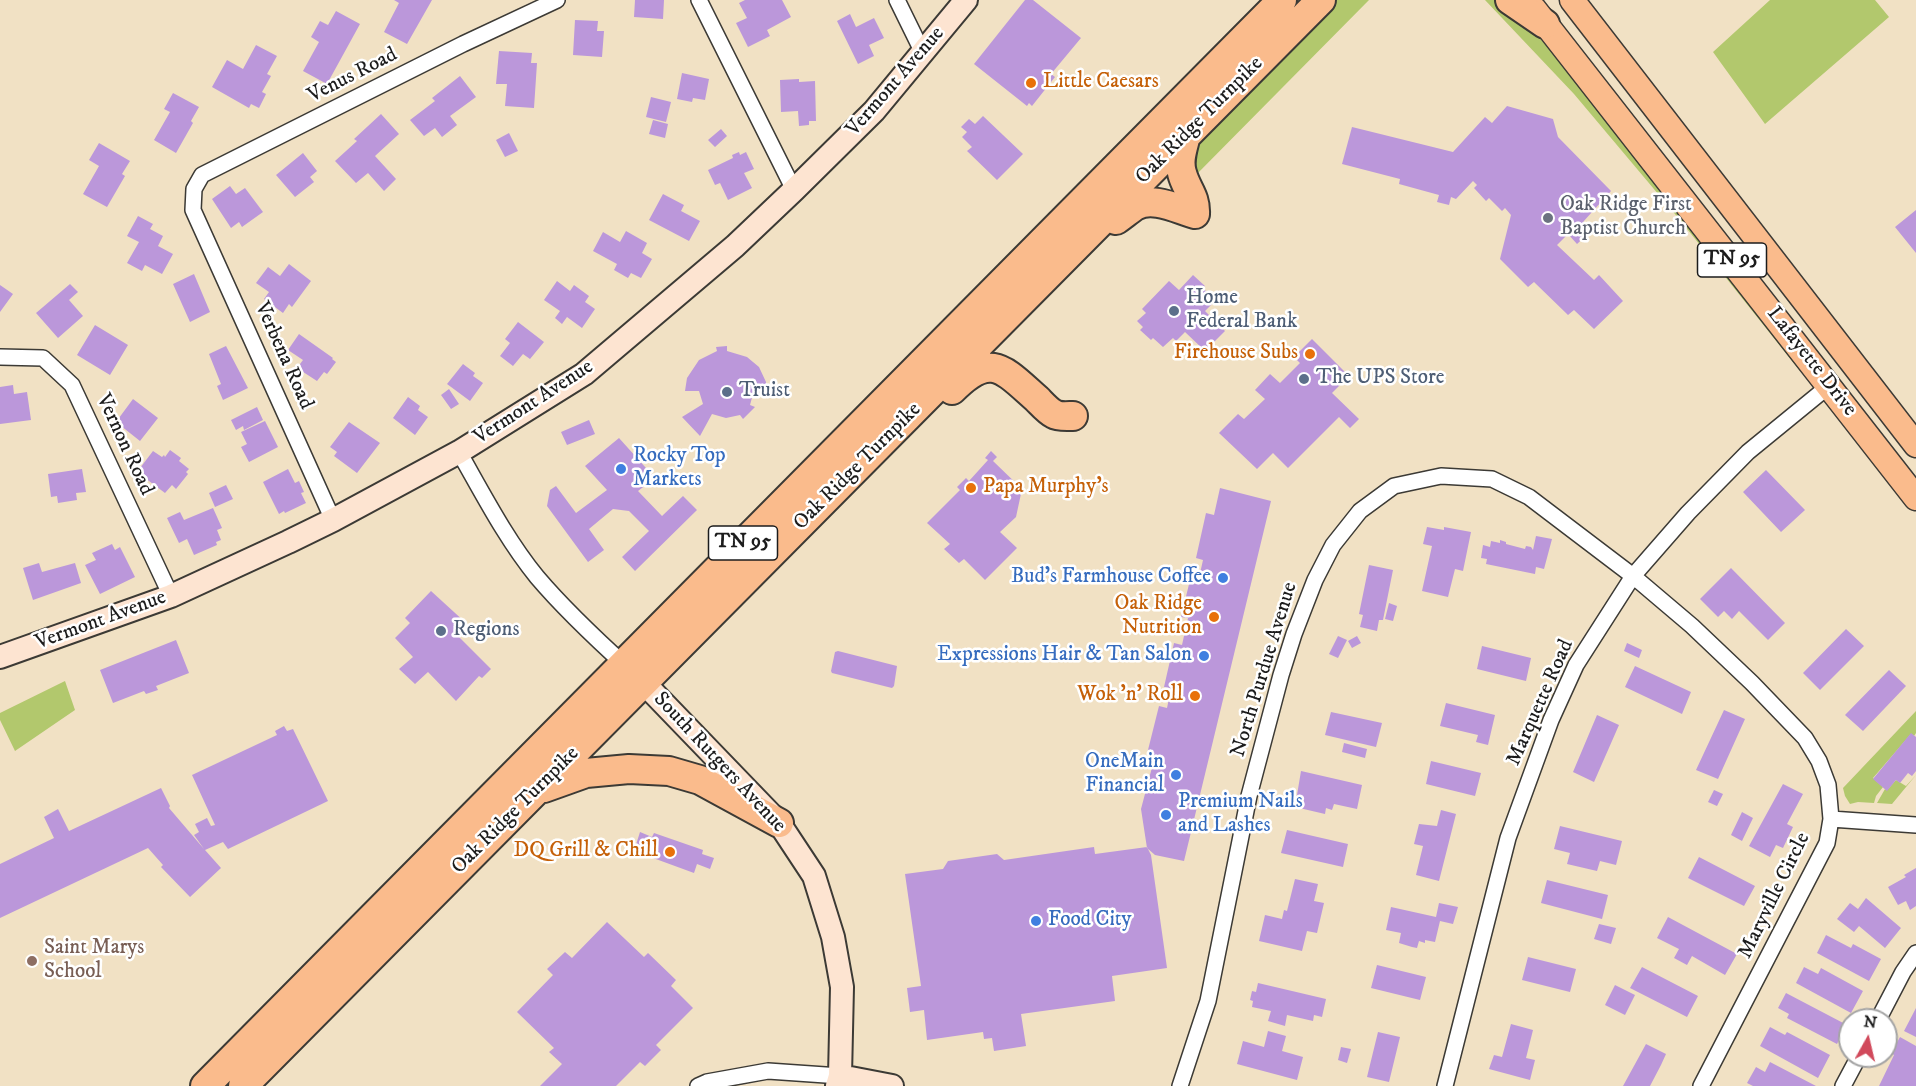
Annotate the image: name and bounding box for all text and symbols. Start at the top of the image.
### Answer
street label: Vermont Avenue [841,22,951,142]
street label: Venus Road [304,43,402,109]
street label: Oak Ridge Turnpike [1131,52,1269,190]
place label: Little Caesars [1043,70,1159,96]
marker: Little Caesars [1024,76,1038,90]
place label: Oak Ridge First Baptist Church [1560,193,1692,243]
marker: Oak Ridge First Baptist Church [1541,211,1555,225]
road number: TN 95 [1698,243,1766,277]
place label: Home Federal Bank [1186,286,1297,336]
street label: Verbena Road [248,298,318,414]
street label: Lafayette Drive [1761,302,1861,422]
marker: Home Federal Bank [1167,304,1181,318]
place label: Firehouse Subs [1174,341,1298,367]
marker: Firehouse Subs [1303,347,1317,361]
street label: Vermont Avenue [470,355,598,451]
place label: The UPS Store [1316,366,1444,392]
marker: The UPS Store [1297,372,1311,386]
place label: Truist [739,379,790,405]
marker: Truist [720,385,734,399]
street label: Vernon Road [90,390,158,500]
street label: Oak Ridge Turnpike [789,398,927,536]
place label: Rocky Top Markets [633,444,725,494]
marker: Rocky Top Markets [614,462,628,476]
place label: Papa Murphy's [983,475,1109,501]
marker: Papa Murphy's [964,481,978,495]
road number: TN 95 [708,526,777,560]
place label: Bud's Farmhouse Coffee [1011,565,1211,591]
marker: Bud's Farmhouse Coffee [1216,571,1230,585]
street label: North Purdue Avenue [1226,580,1304,760]
street label: Vermont Avenue [32,586,170,656]
place label: Oak Ridge Nutrition [1115,592,1202,642]
marker: Oak Ridge Nutrition [1207,610,1221,624]
place label: Regions [453,618,519,644]
marker: Regions [434,624,448,638]
street label: Marquette Road [1502,636,1580,770]
place label: Expressions Hair & Tan Salon [937,643,1192,669]
marker: Expressions Hair & Tan Salon [1197,649,1211,663]
place label: Wok 'n' Roll [1077,683,1183,709]
street label: South Rutgers Avenue [647,687,791,839]
marker: Wok 'n' Roll [1188,689,1202,703]
street label: Oak Ridge Turnpike [447,742,585,880]
place label: OneMain Financial [1085,750,1164,800]
marker: OneMain Financial [1169,768,1183,782]
place label: Premium Nails and Lashes [1178,790,1303,840]
marker: Premium Nails and Lashes [1159,808,1173,822]
street label: Maryville Circle [1734,829,1816,963]
place label: DQ Grill & Chill [514,839,658,865]
marker: DQ Grill & Chill [663,845,677,859]
place label: Food City [1048,908,1131,934]
marker: Food City [1029,914,1043,928]
place label: Saint Marys School [44,936,144,986]
marker: Saint Marys School [25,954,39,968]
north arrow [1838,1008,1898,1068]
text: N [1862,1011,1878,1033]

